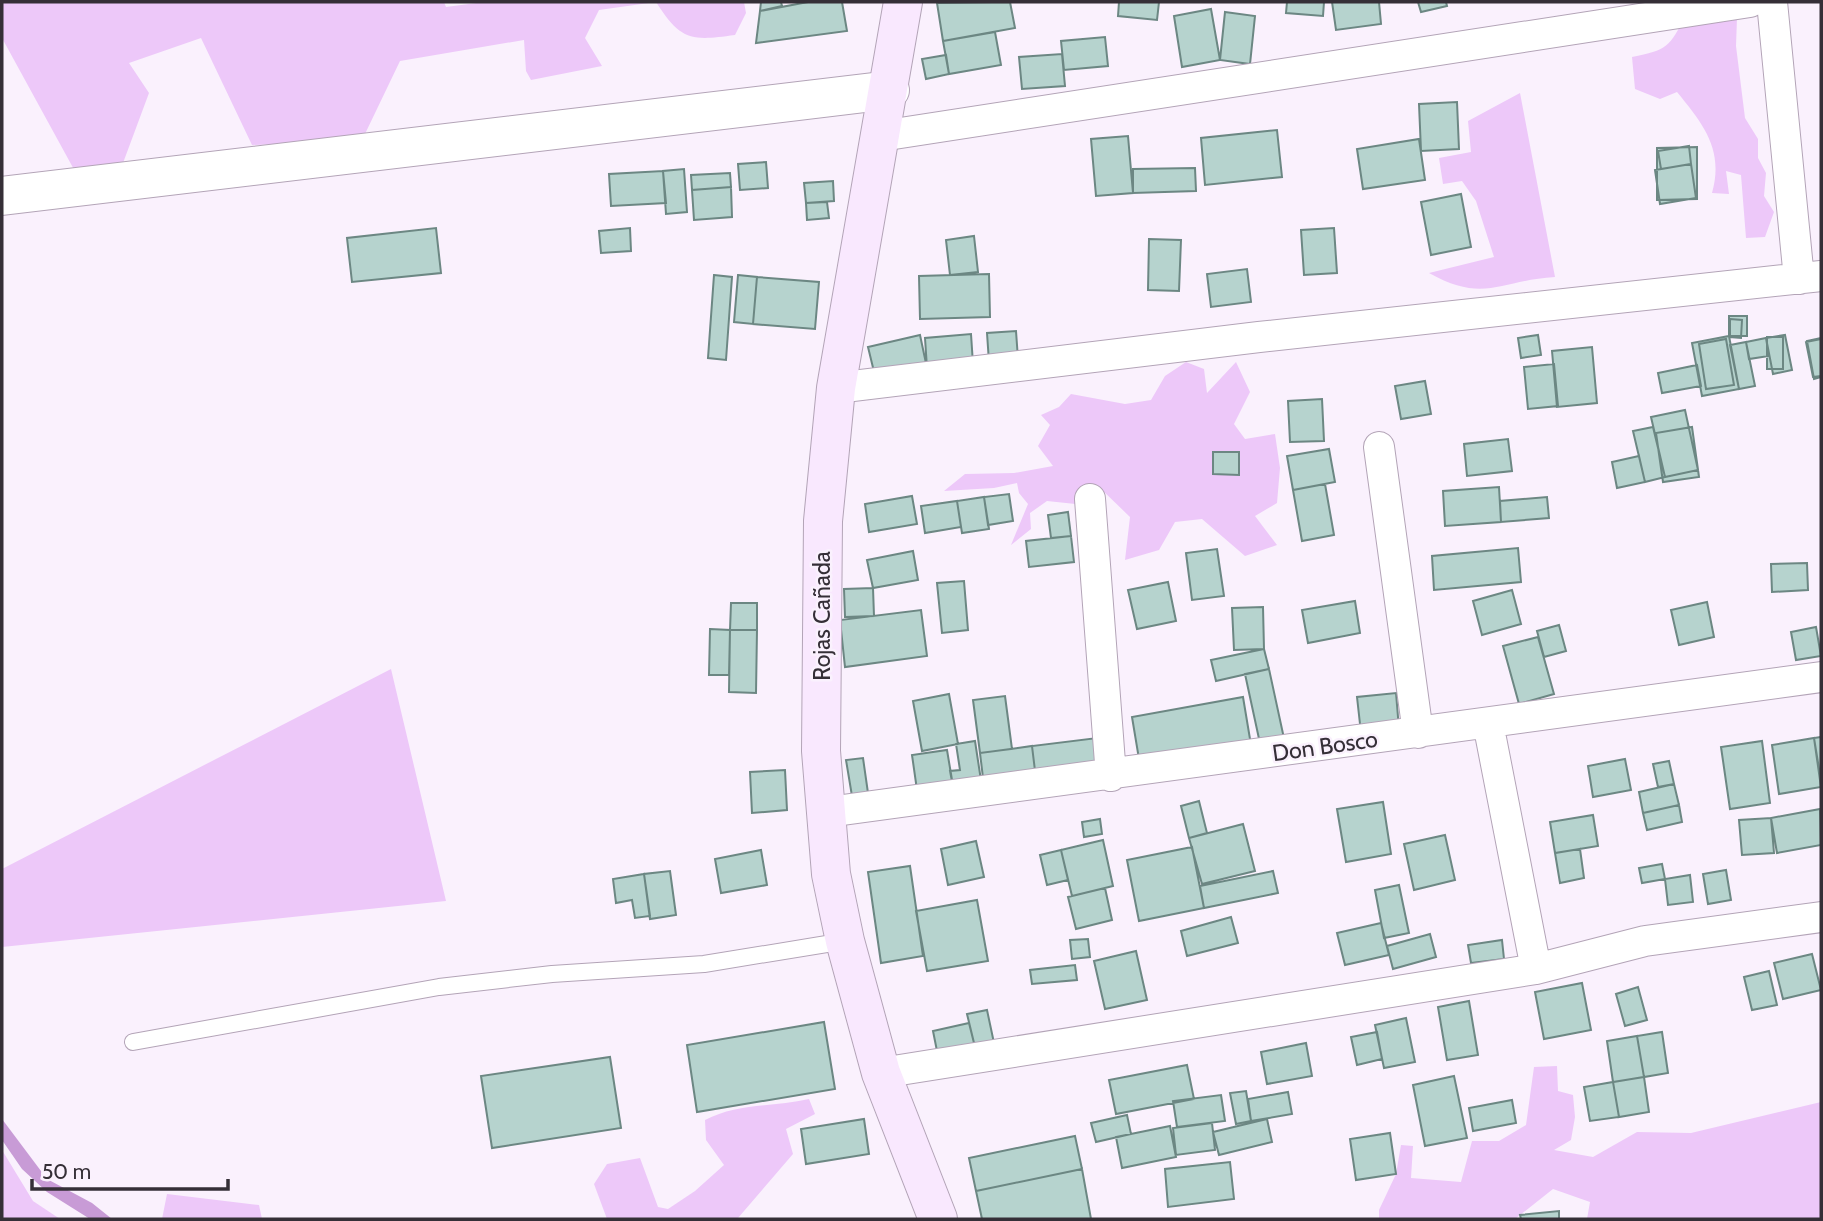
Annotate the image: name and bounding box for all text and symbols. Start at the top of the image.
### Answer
street label: Rojas Cañada [808,551,836,681]
street label: Don Bosco [1271,725,1379,767]
scale bar [32,1148,228,1192]
text: 50 m [42,1159,91,1184]

